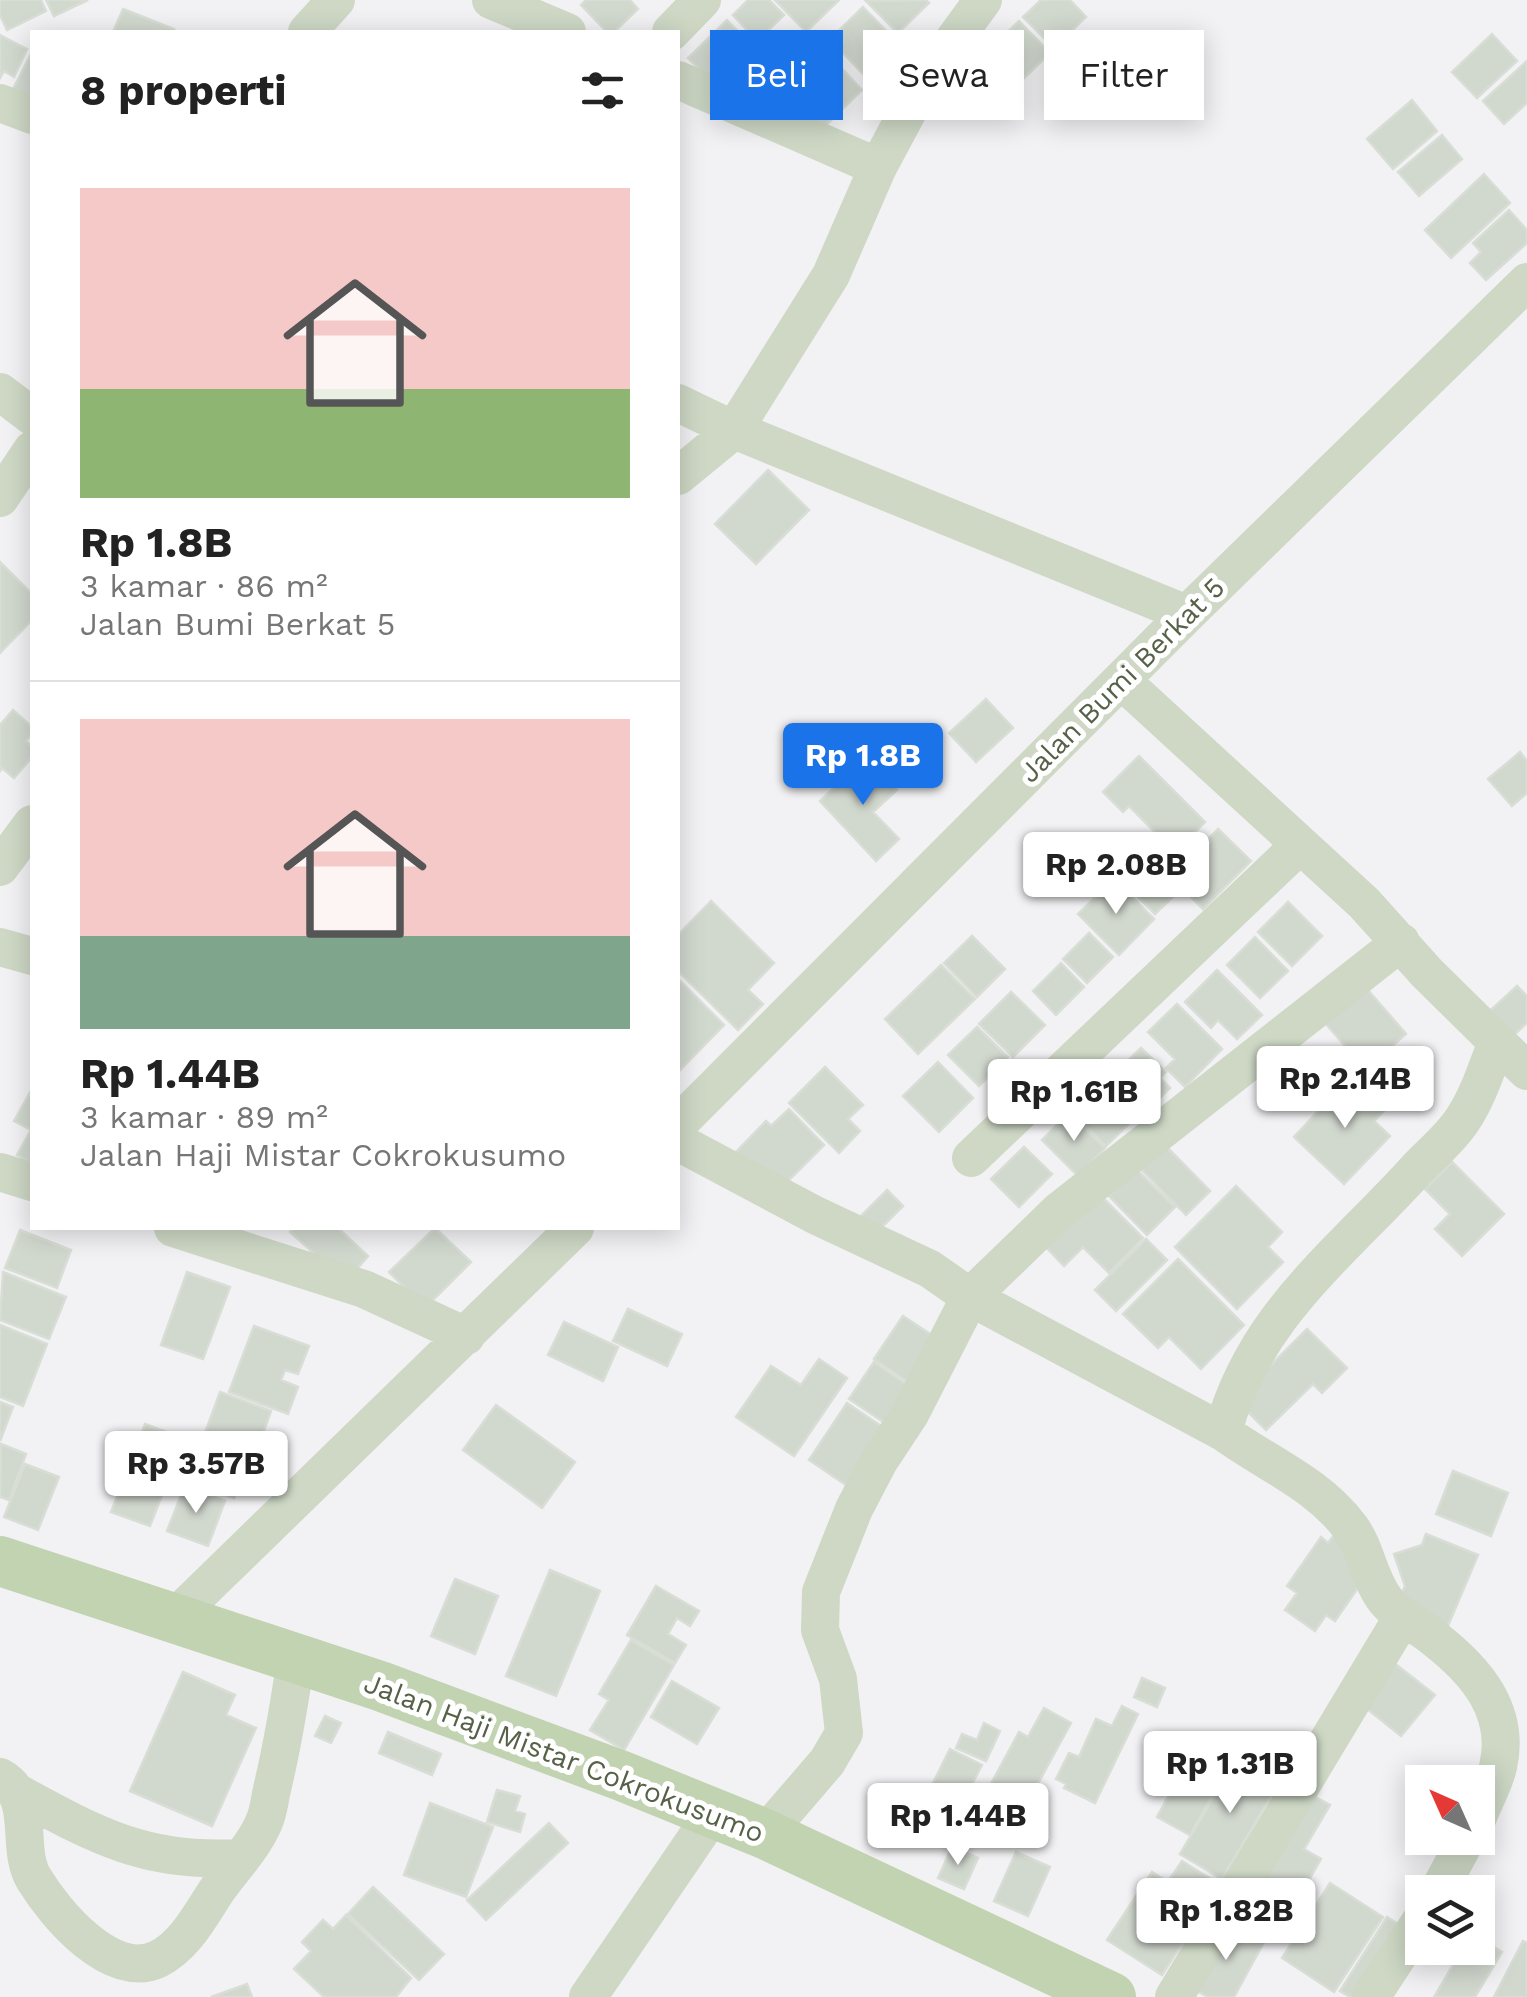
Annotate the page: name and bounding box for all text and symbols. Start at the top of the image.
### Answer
chip: Beli [710,30,843,120]
chip: Sewa [863,30,1024,120]
chip: Filter [1044,30,1204,120]
icon: filters [575,63,630,118]
text: 8 properti [80,66,286,115]
icon: home [265,253,445,433]
text: Rp 1.8B [80,518,232,567]
text: 3 kamar · 86 m² [80,567,328,605]
street label: Jalan Bumi Berkat 5 [1013,571,1231,789]
text: Jalan Bumi Berkat 5 [80,605,396,643]
pin: Rp 1.8B [771,723,955,808]
text: Rp 1.8B [805,736,921,774]
icon: home [265,784,445,964]
pin: Rp 2.08B [1013,832,1219,917]
text: Rp 2.08B [1045,845,1187,883]
pin: Rp 2.14B [1242,1046,1448,1131]
text: Rp 1.44B [80,1049,260,1098]
pin: Rp 1.61B [971,1059,1177,1144]
text: Rp 2.14B [1279,1059,1411,1097]
text: Rp 1.61B [1010,1072,1138,1110]
text: 3 kamar · 89 m² [80,1098,328,1136]
text: Jalan Haji Mistar Cokrokusumo [80,1136,566,1174]
pin: Rp 3.57B [93,1431,299,1516]
text: Rp 3.57B [127,1444,265,1482]
street label: Jalan Haji Mistar Cokrokusumo [359,1666,769,1850]
pin: Rp 1.31B [1127,1731,1333,1816]
text: Rp 1.31B [1166,1744,1294,1782]
north arrow [1405,1765,1495,1855]
map controls [1405,1765,1495,1965]
pin: Rp 1.44B [855,1783,1061,1868]
text: Rp 1.44B [889,1796,1027,1834]
button: layers [1405,1875,1495,1965]
pin: Rp 1.82B [1123,1878,1329,1963]
text: Rp 1.82B [1158,1891,1294,1929]

